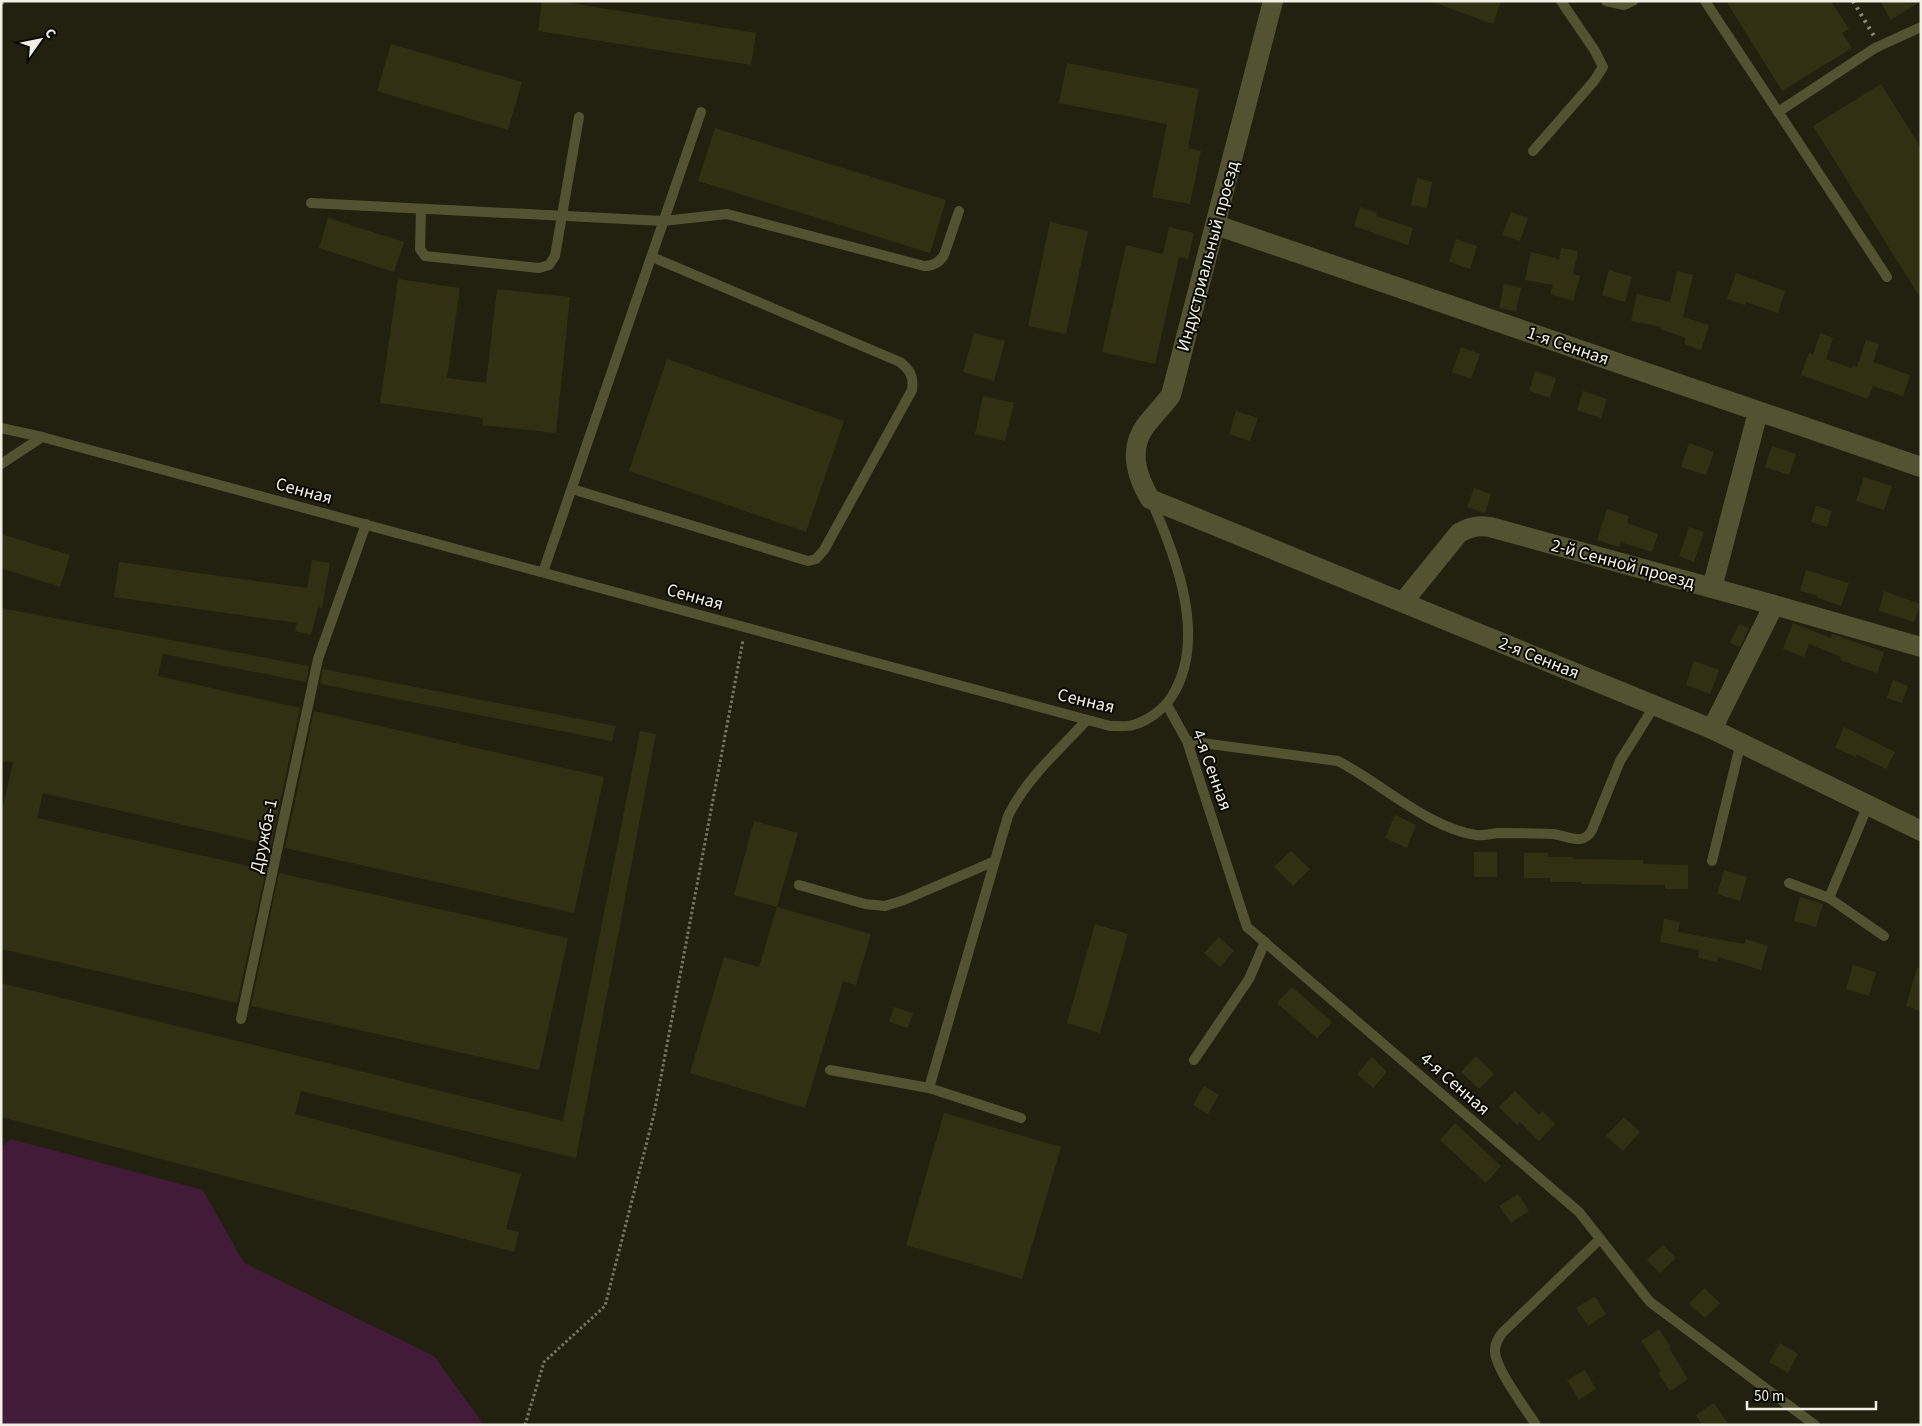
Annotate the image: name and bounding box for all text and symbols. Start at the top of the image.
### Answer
north arrow [15,15,65,65]
text: С [39,25,61,42]
street label: Индустриальный проезд [1171,158,1246,354]
street label: 1-я Сенная [1524,320,1612,372]
street label: Сенная [273,471,335,511]
street label: 2-й Сенной проезд [1548,533,1698,595]
street label: Сенная [664,577,726,617]
street label: 2-я Сенная [1495,630,1583,686]
street label: Сенная [1055,682,1117,720]
street label: 4-я Сенная [1186,726,1238,814]
street label: Дружба-1 [244,796,284,876]
street label: 4-я Сенная [1415,1047,1495,1121]
scale bar [1747,1378,1876,1410]
text: 50 m [1754,1386,1784,1407]

